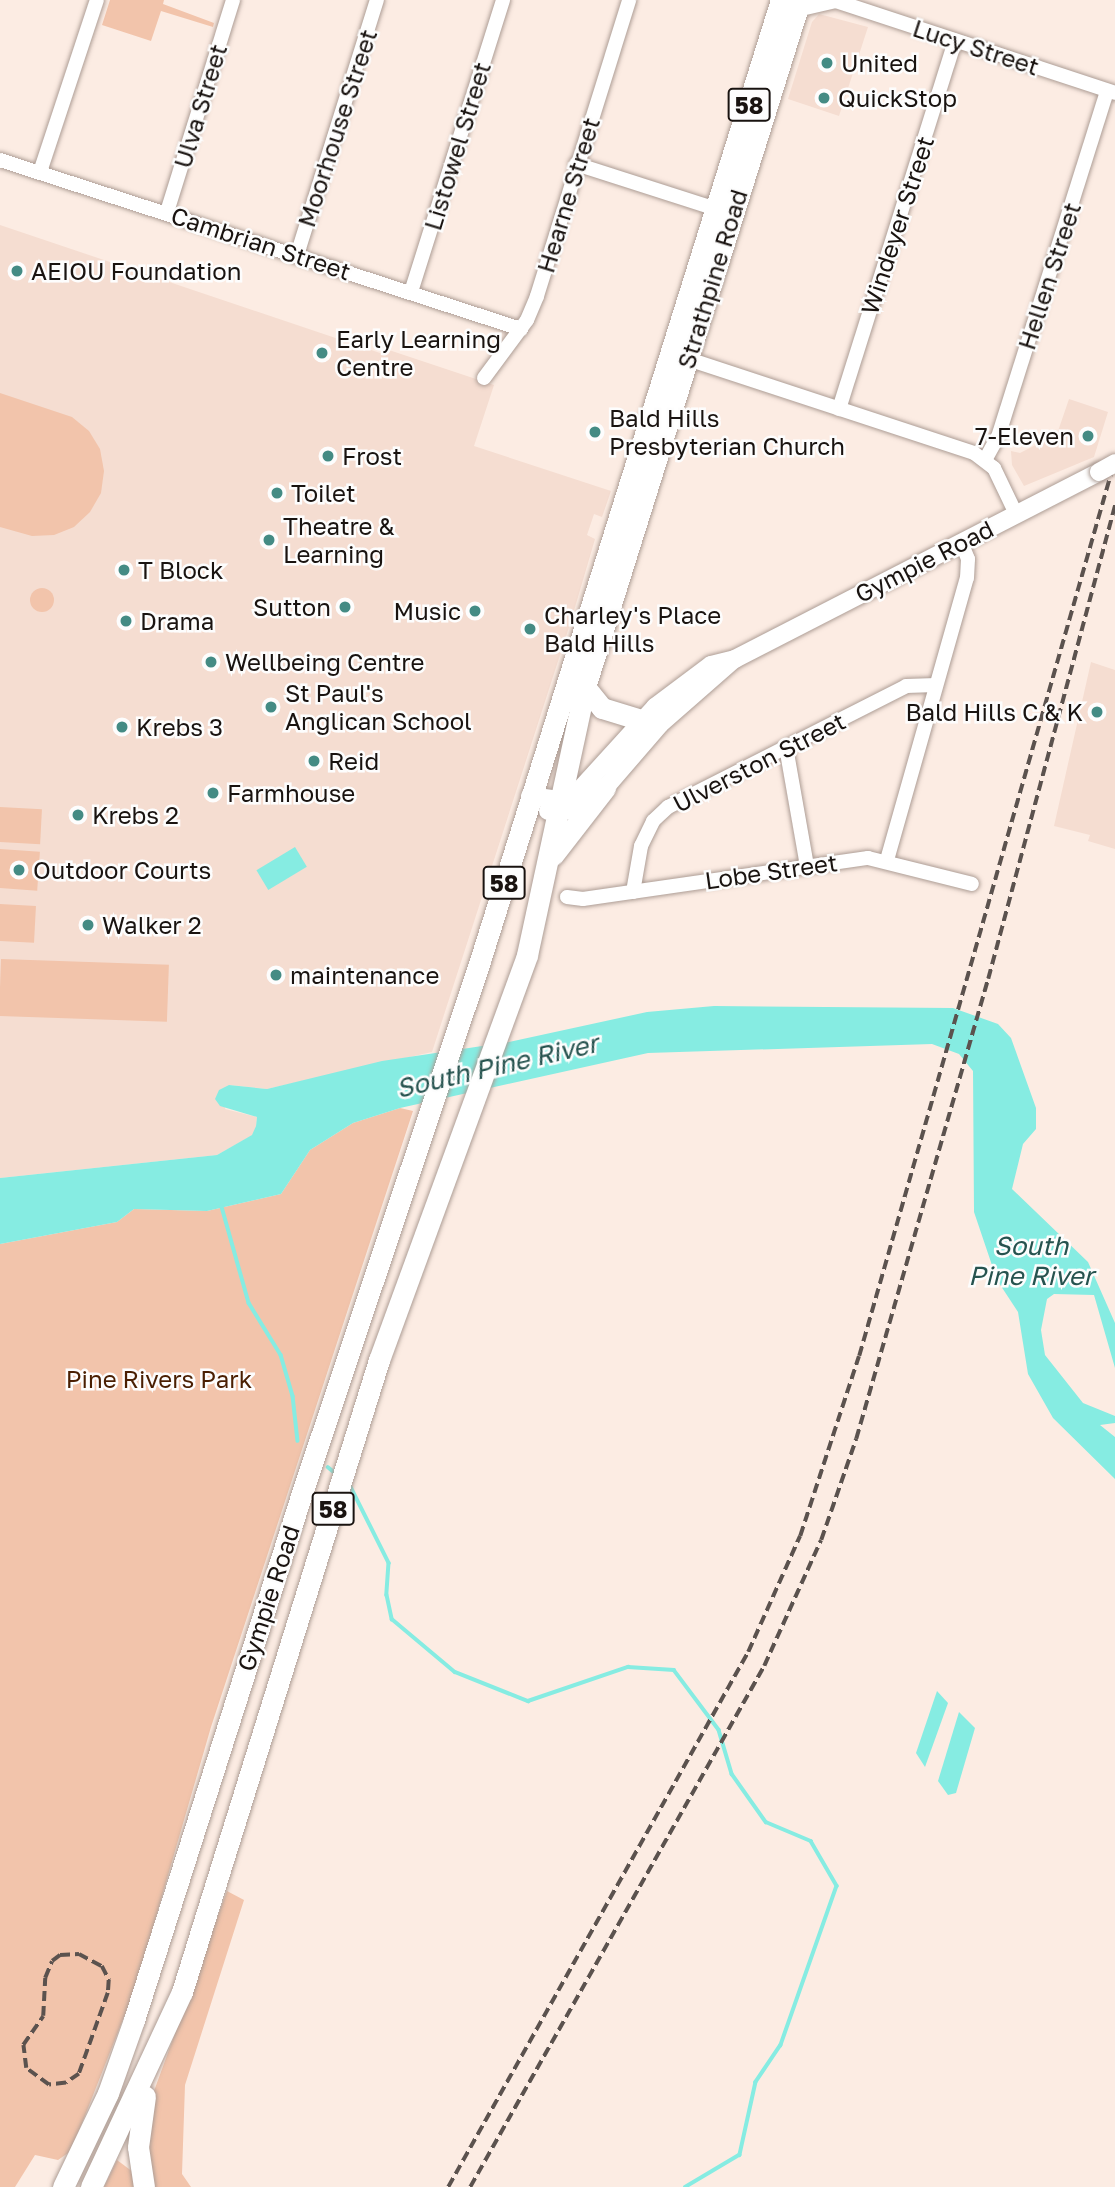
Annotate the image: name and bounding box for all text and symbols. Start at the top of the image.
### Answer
street label: Lucy Street [909,13,1043,81]
street label: Moorhouse Street [291,26,383,230]
street label: Ulva Street [168,41,232,171]
place label: United [841,49,918,77]
marker: United [819,55,835,71]
street label: Listowel Street [418,58,496,234]
place label: QuickStop [838,84,957,112]
road number: 58 [726,86,772,124]
marker: QuickStop [816,90,832,106]
street label: Hearne Street [531,114,605,276]
street label: Windeyer Street [855,132,939,318]
street label: Strathpine Road [671,186,753,372]
street label: Hellen Street [1012,199,1086,353]
street label: Cambrian Street [168,200,354,286]
place label: AEIOU Foundation [31,257,242,285]
marker: AEIOU Foundation [9,263,25,279]
place label: Early Learning Centre [336,325,501,381]
marker: Early Learning Centre [314,345,330,361]
place label: Bald Hills Presbyterian Church [609,404,845,460]
place label: 7-Eleven [975,422,1074,450]
marker: Bald Hills Presbyterian Church [587,424,603,440]
marker: 7-Eleven [1080,428,1096,444]
place label: Frost [342,442,402,470]
marker: Frost [320,448,336,464]
place label: Toilet [291,479,356,507]
marker: Toilet [269,485,285,501]
place label: Theatre & Learning [283,512,395,568]
street label: Gympie Road [850,514,998,608]
marker: Theatre & Learning [261,532,277,548]
place label: T Block [138,556,223,584]
marker: T Block [116,562,132,578]
place label: Sutton [253,593,331,621]
place label: Music [394,597,461,625]
marker: Sutton [337,599,353,615]
place label: Charley's Place Bald Hills [544,601,721,657]
marker: Music [467,603,483,619]
place label: Drama [140,607,214,635]
marker: Drama [118,613,134,629]
marker: Charley's Place Bald Hills [522,621,538,637]
place label: Wellbeing Centre [225,648,424,676]
marker: Wellbeing Centre [203,654,219,670]
place label: St Paul's Anglican School [285,679,472,735]
place label: Bald Hills C & K [905,698,1083,726]
marker: St Paul's Anglican School [263,699,279,715]
marker: Bald Hills C & K [1089,704,1105,720]
street label: Ulverston Street [668,706,850,818]
place label: Krebs 3 [136,713,223,741]
marker: Krebs 3 [114,719,130,735]
place label: Reid [328,747,379,775]
marker: Reid [306,753,322,769]
place label: Farmhouse [227,779,355,807]
marker: Farmhouse [205,785,221,801]
place label: Krebs 2 [92,801,179,829]
marker: Krebs 2 [70,807,86,823]
street label: Lobe Street [703,847,839,895]
place label: Outdoor Courts [33,856,211,884]
marker: Outdoor Courts [11,862,27,878]
road number: 58 [481,863,527,902]
place label: Walker 2 [102,911,202,939]
marker: Walker 2 [80,917,96,933]
place label: maintenance [290,961,439,989]
marker: maintenance [268,967,284,983]
water label: South Pine River [393,1028,601,1104]
water label: South Pine River [968,1230,1094,1292]
park label: Pine Rivers Park [66,1365,252,1393]
road number: 58 [310,1490,356,1528]
street label: Gympie Road [231,1522,305,1674]

